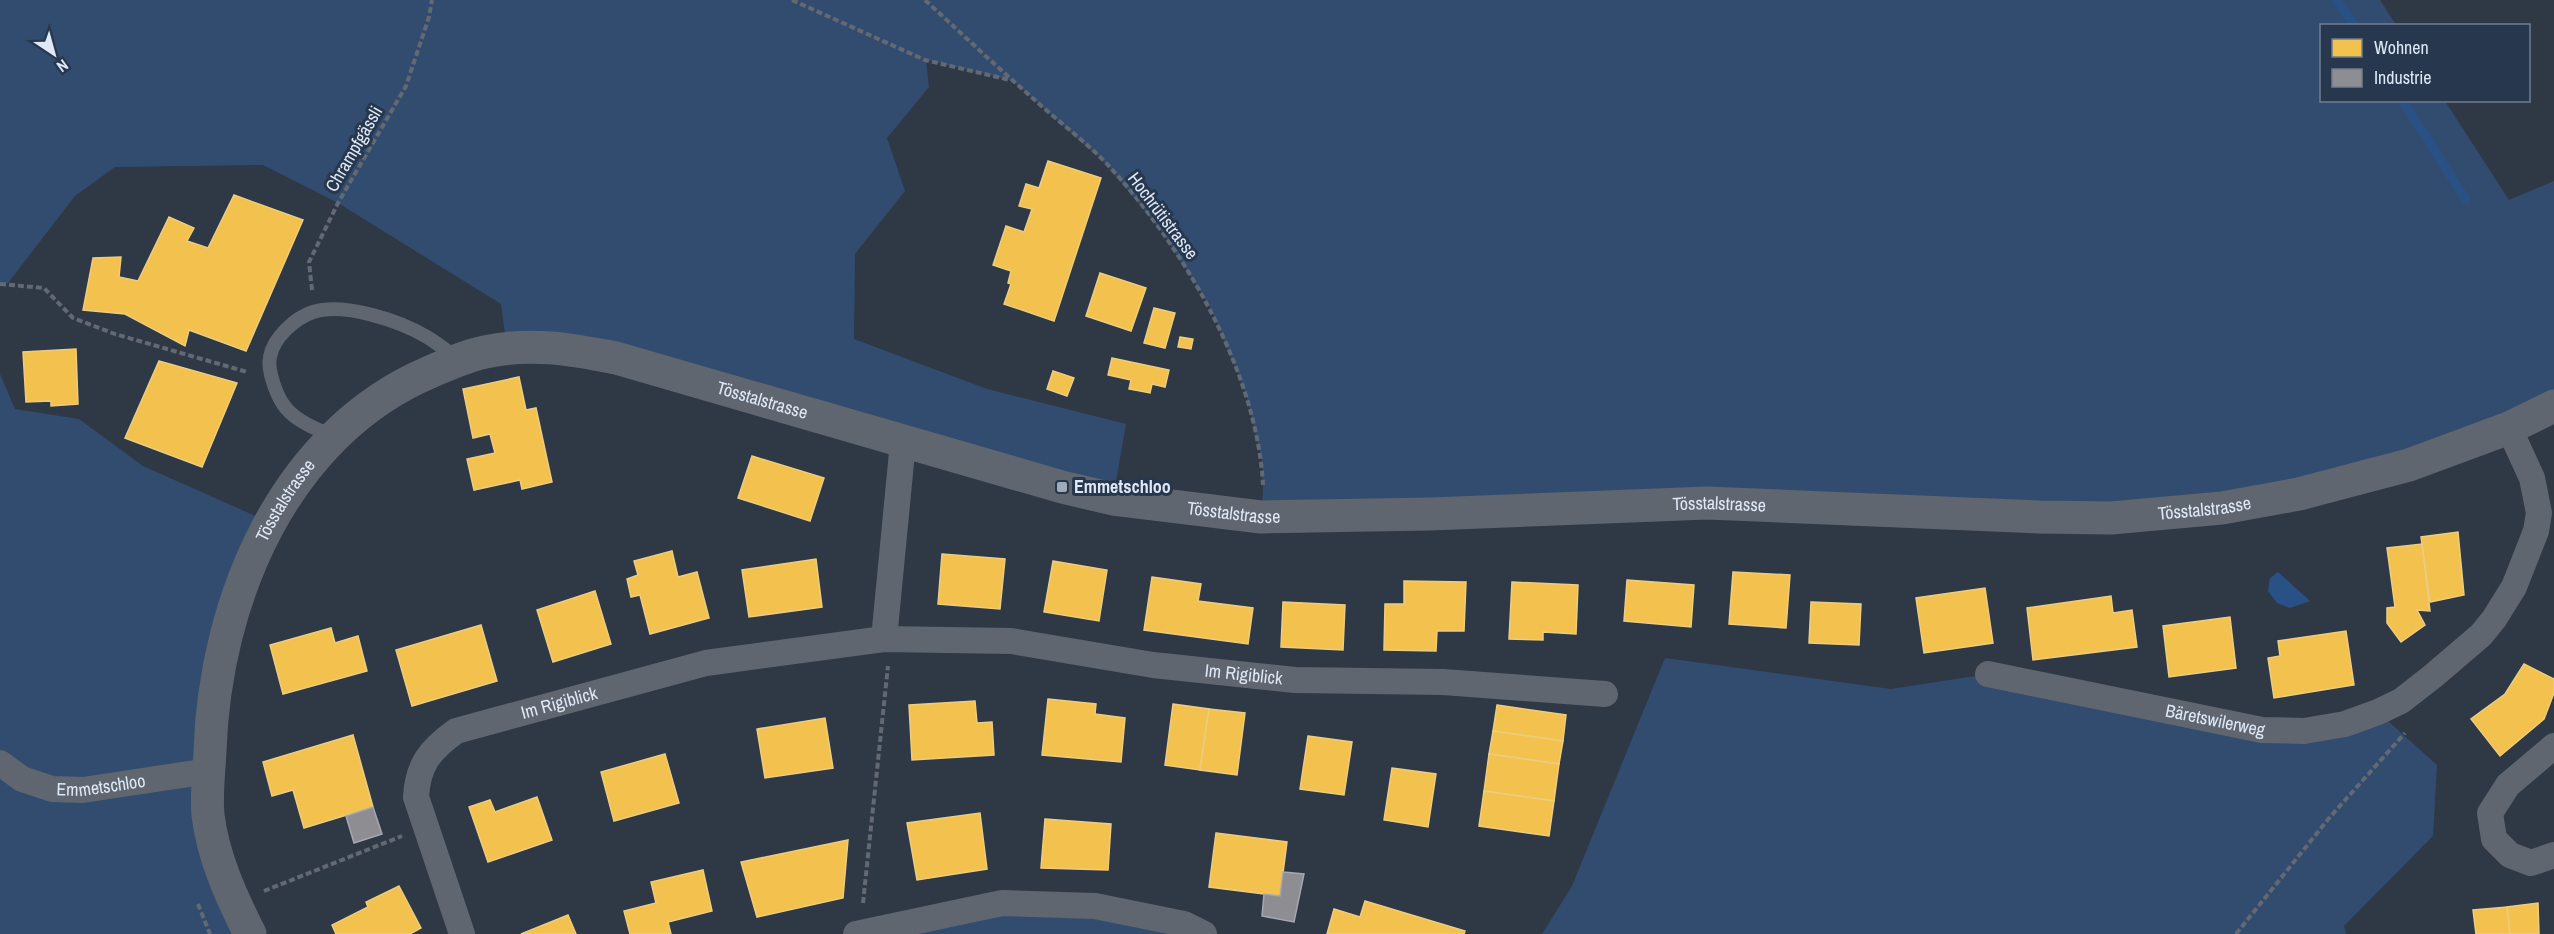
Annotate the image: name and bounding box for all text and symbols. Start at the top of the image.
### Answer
north arrow [24,24,84,84]
legend [2320,24,2530,102]
text: Wohnen [2374,35,2429,60]
text: N [53,54,73,78]
text: Industrie [2374,65,2431,90]
street label: Chrampfgässli [319,101,388,196]
street label: Hochrütistrasse [1122,167,1204,264]
street label: Tösstalstrasse [714,375,811,425]
street label: Tösstalstrasse [249,453,321,546]
place label: Emmetschloo [1074,474,1171,499]
marker: Emmetschloo [1055,480,1069,494]
street label: Tösstalstrasse [1672,490,1767,517]
street label: Tösstalstrasse [2157,490,2253,526]
street label: Tösstalstrasse [1186,495,1280,529]
street label: Im Rigiblick [1204,658,1284,691]
street label: Im Rigiblick [518,680,601,725]
street label: Bäretswilerweg [2163,698,2268,742]
street label: Emmetschloo [56,768,147,803]

